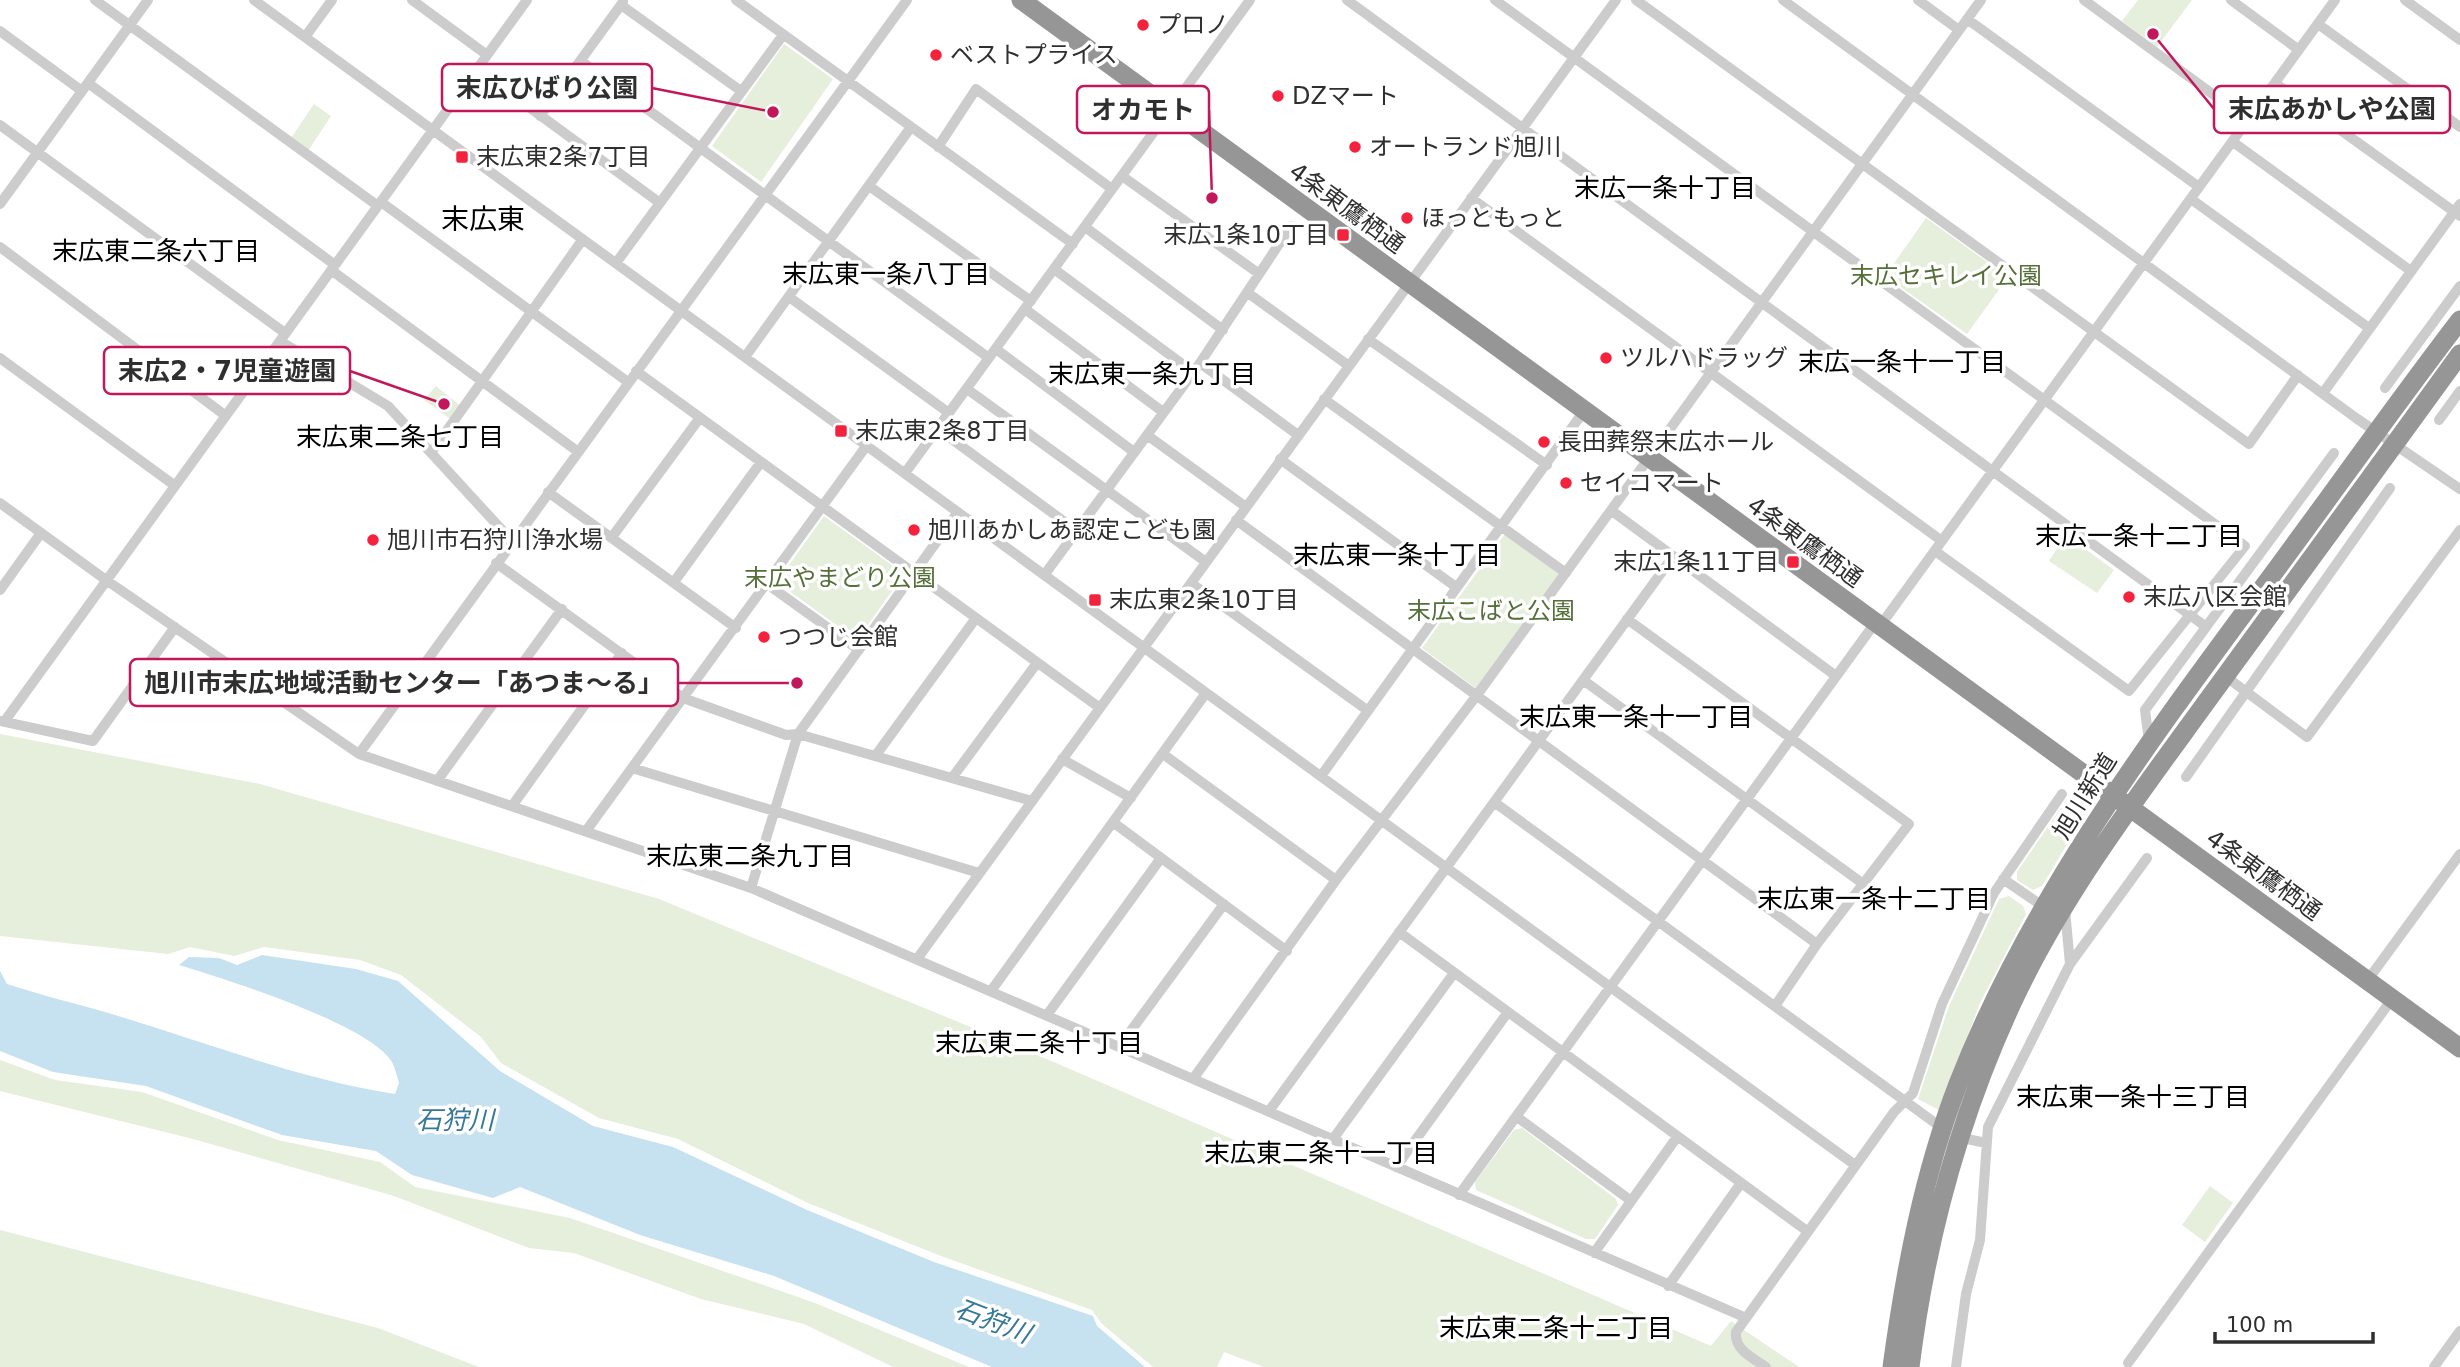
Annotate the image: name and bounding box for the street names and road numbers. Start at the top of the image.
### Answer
street label: 4条東鷹栖通 [1284,157,1410,259]
street label: 4条東鷹栖通 [1742,491,1868,593]
street label: 旭川新道 [2048,748,2122,844]
street label: 4条東鷹栖通 [2201,824,2327,926]

